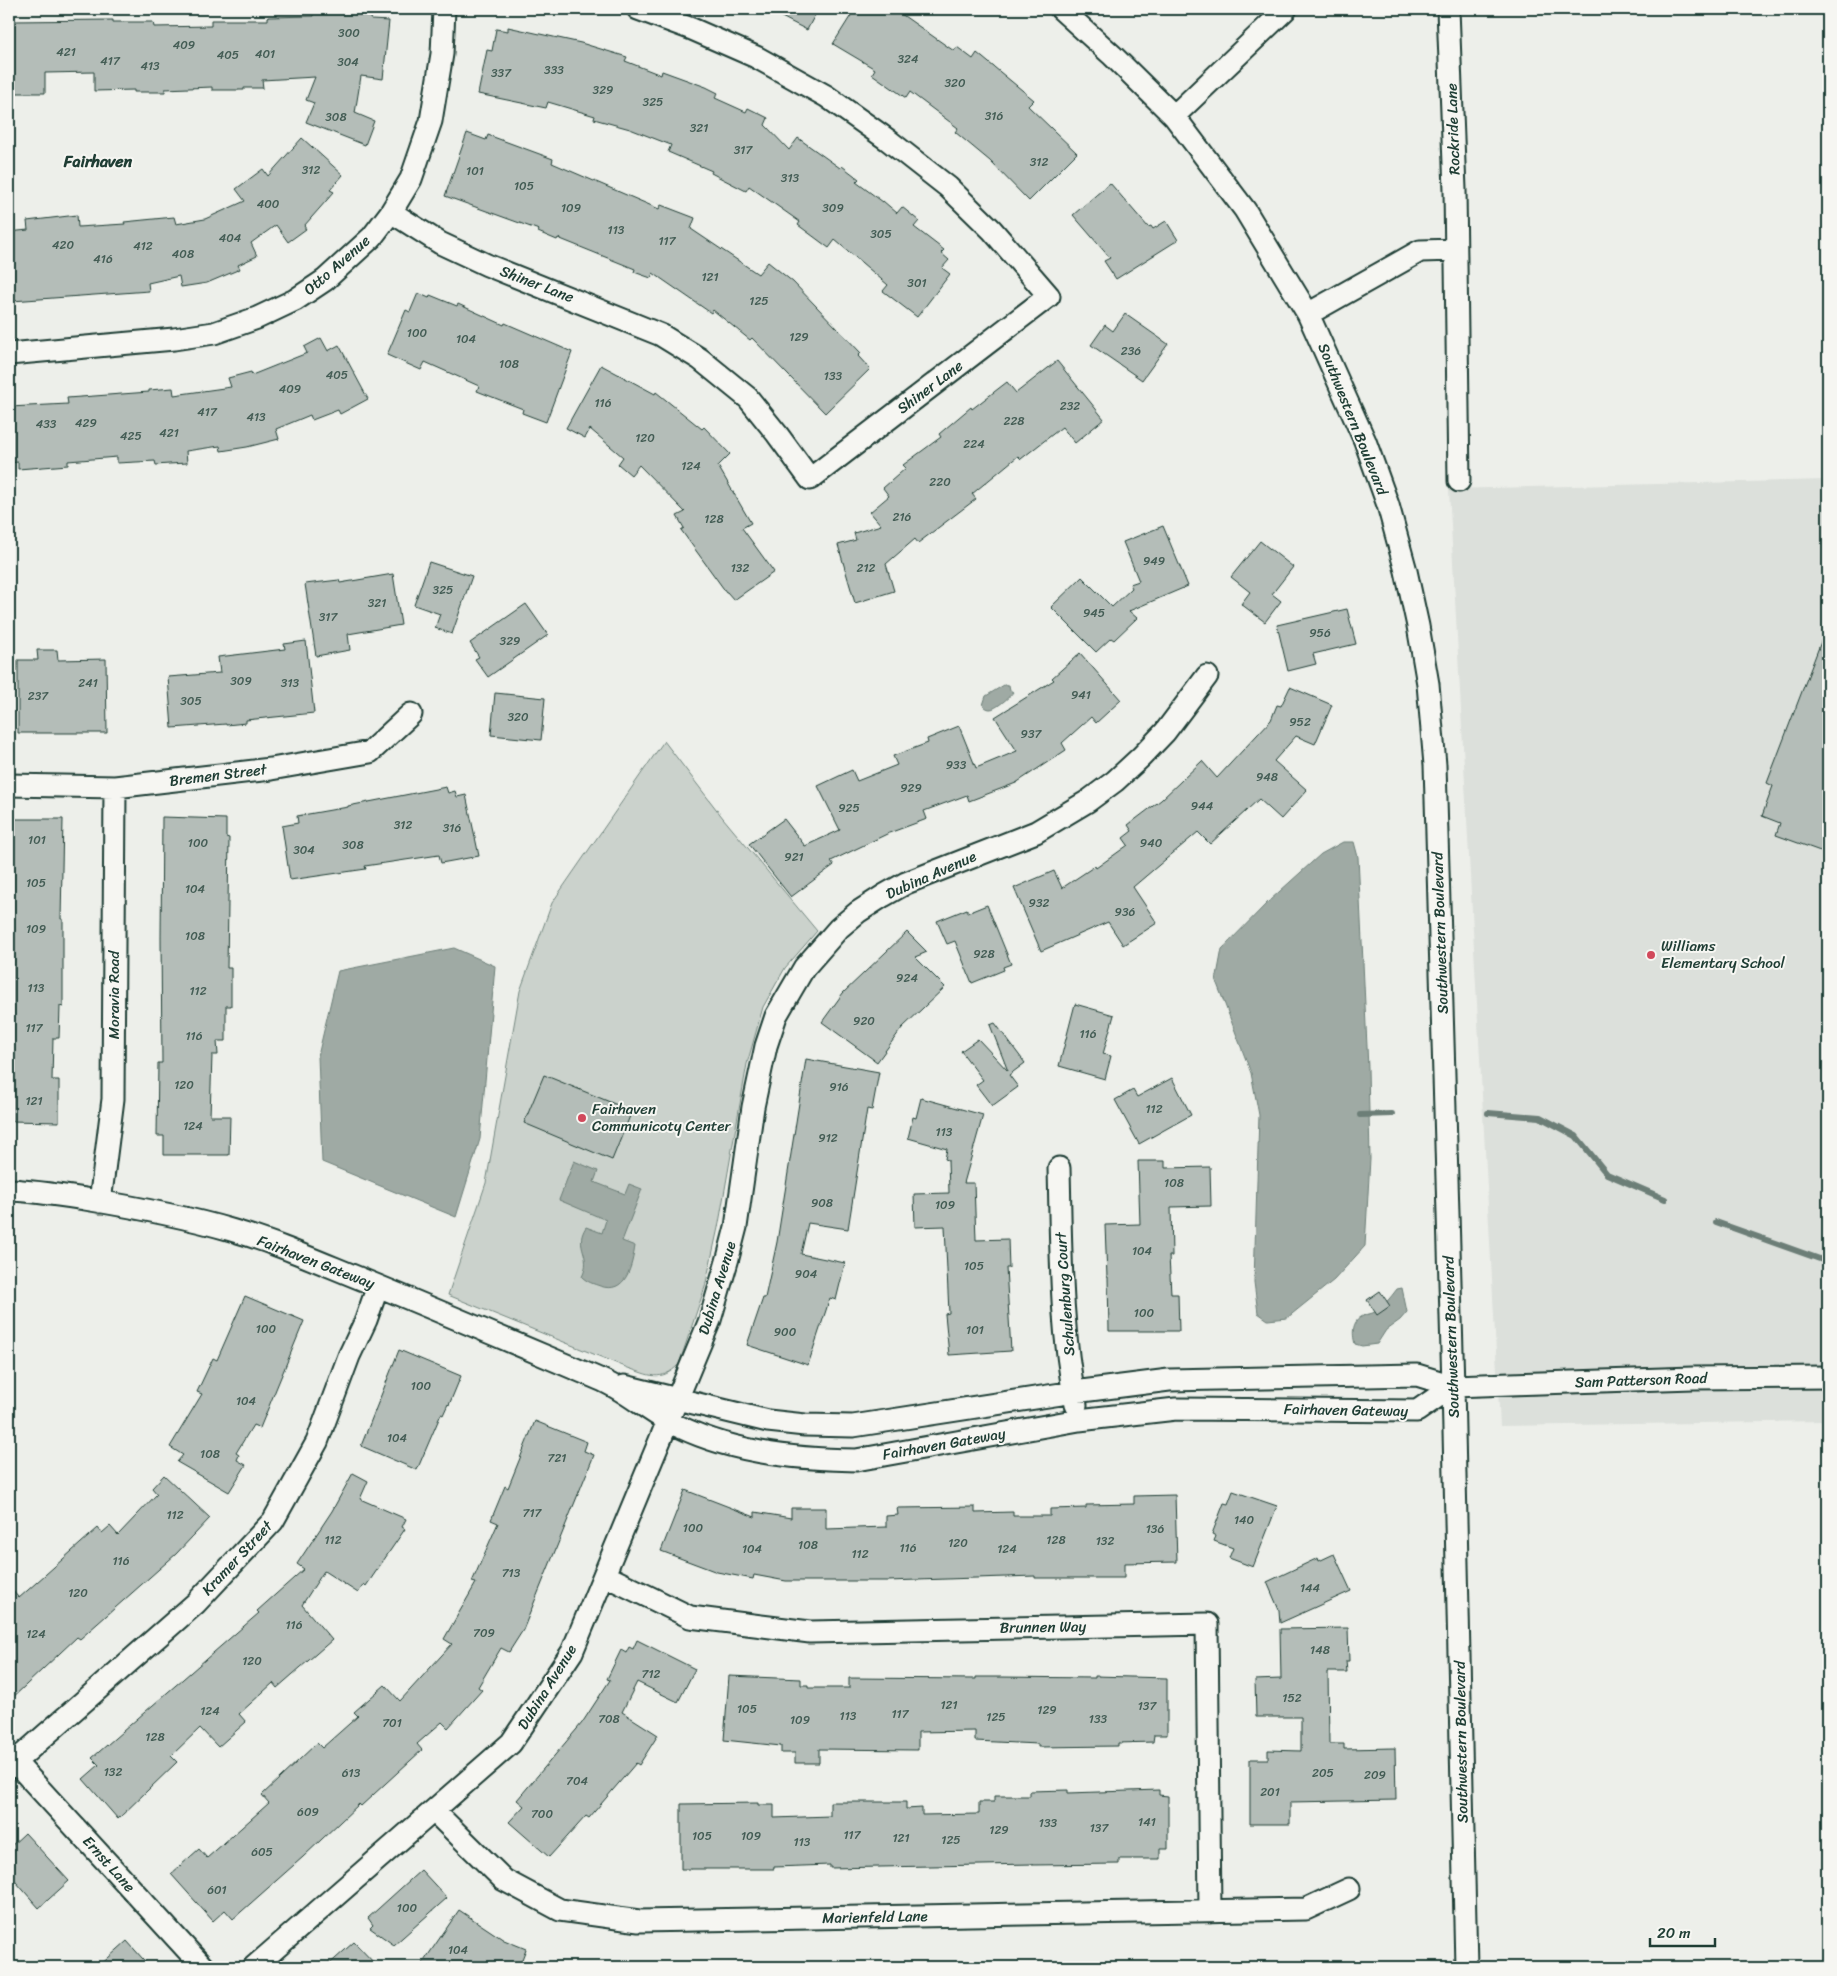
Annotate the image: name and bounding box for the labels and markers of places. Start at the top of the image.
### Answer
place label: Williams Elementary School [1661,933,1786,976]
marker: Williams Elementary School [1645,949,1657,961]
place label: Fairhaven Communicoty Center [592,1096,732,1139]
marker: Fairhaven Communicoty Center [576,1112,588,1124]

